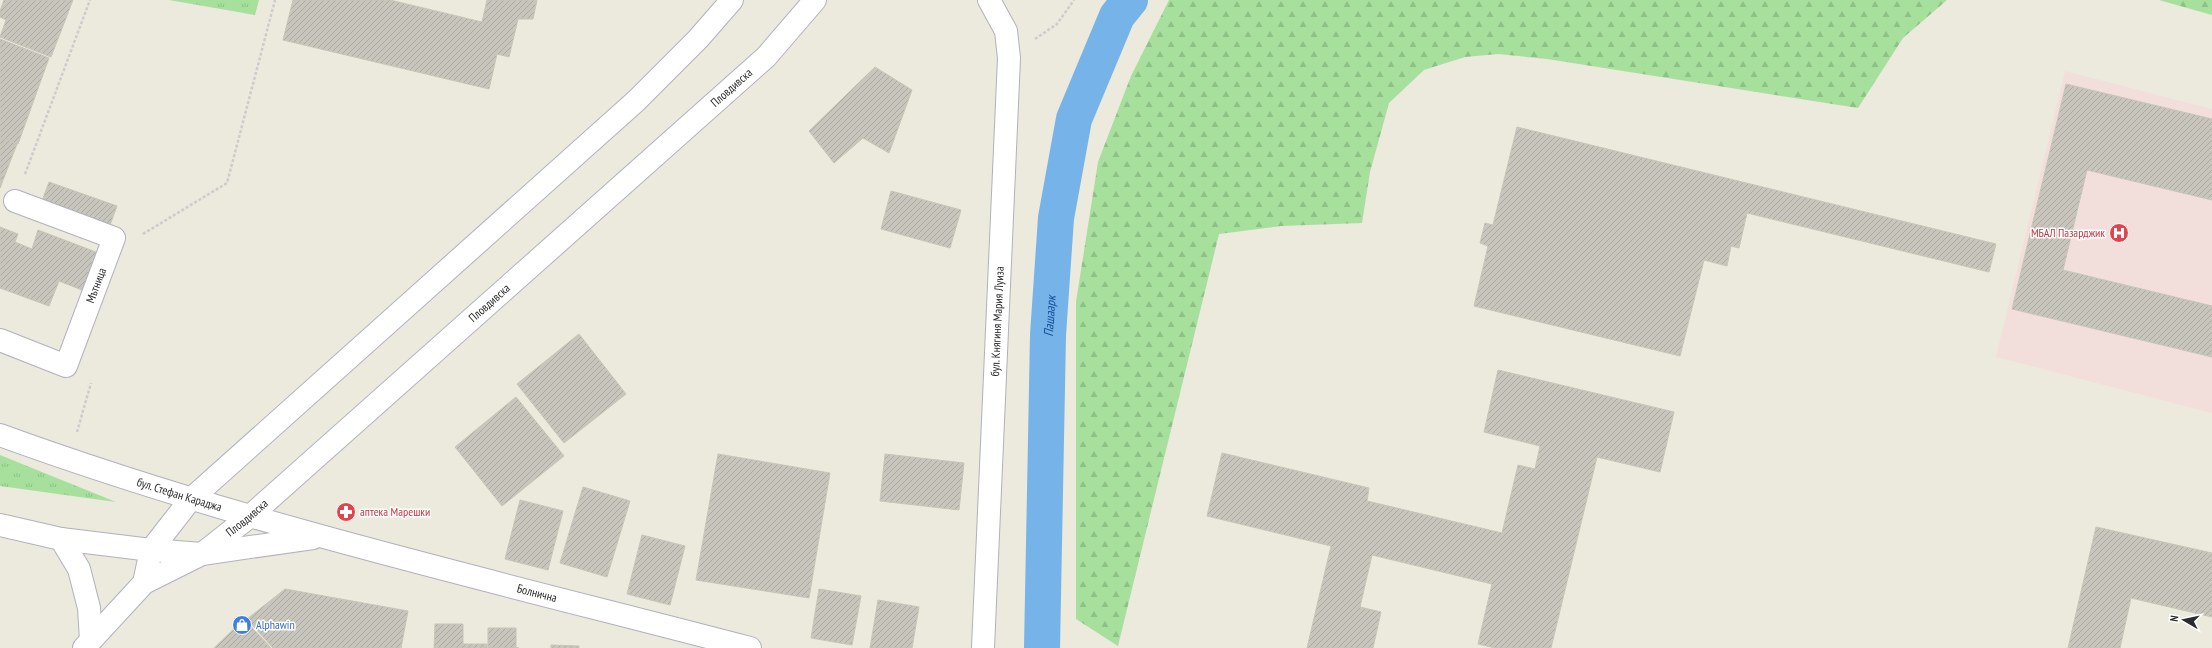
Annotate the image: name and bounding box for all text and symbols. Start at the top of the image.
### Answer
street label: Пловдивска [707,65,755,110]
hospital icon: МБАЛ Пазарджик [2108,222,2130,244]
place label: МБАЛ Пазарджик [2031,225,2105,240]
street label: Мътница [82,265,109,305]
street label: бул. Княгиня Мария Луиза [987,266,1007,377]
street label: Пловдивска [465,280,513,325]
water label: Пашаарк [1040,293,1060,337]
street label: бул. Стефан Караджа [135,474,224,514]
street label: Пловдивска [223,496,271,539]
pharmacy icon: аптека Марешки [335,501,357,523]
place label: аптека Марешки [360,504,430,519]
street label: Болнична [515,580,559,605]
north arrow [2164,600,2204,640]
shop icon: Alphawin [231,614,253,636]
text: N [2167,614,2182,622]
place label: Alphawin [256,617,295,632]

